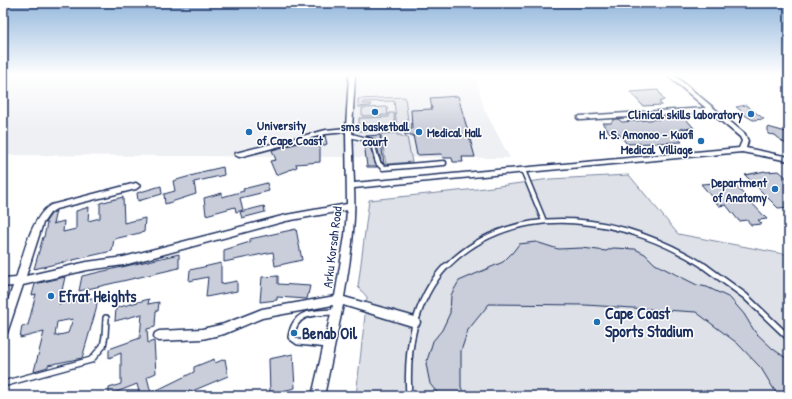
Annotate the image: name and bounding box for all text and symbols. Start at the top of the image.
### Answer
place label: Clinical skills laboratory [628,105,743,124]
marker: sms basketball court [370,107,380,117]
marker: Clinical skills laboratory [746,109,756,119]
place label: University of Cape Coast [257,116,323,150]
place label: sms basketball court [341,117,410,150]
place label: Medical Hall [427,123,482,141]
place label: H. S. Amonoo - Kuofi Medical Villiage [599,125,694,159]
marker: University of Cape Coast [244,127,254,137]
marker: Medical Hall [414,127,424,137]
marker: H. S. Amonoo - Kuofi Medical Villiage [696,136,706,146]
place label: Department of Anatomy [711,173,768,207]
marker: Department of Anatomy [770,184,780,194]
street label: Arku Korsah Road [318,205,346,289]
place label: Efrat Heights [59,285,137,308]
marker: Efrat Heights [46,291,56,301]
place label: Cape Coast Sports Stadium [605,302,693,343]
marker: Cape Coast Sports Stadium [592,317,602,327]
place label: Benab Oil [302,322,358,344]
marker: Benab Oil [289,328,299,338]

